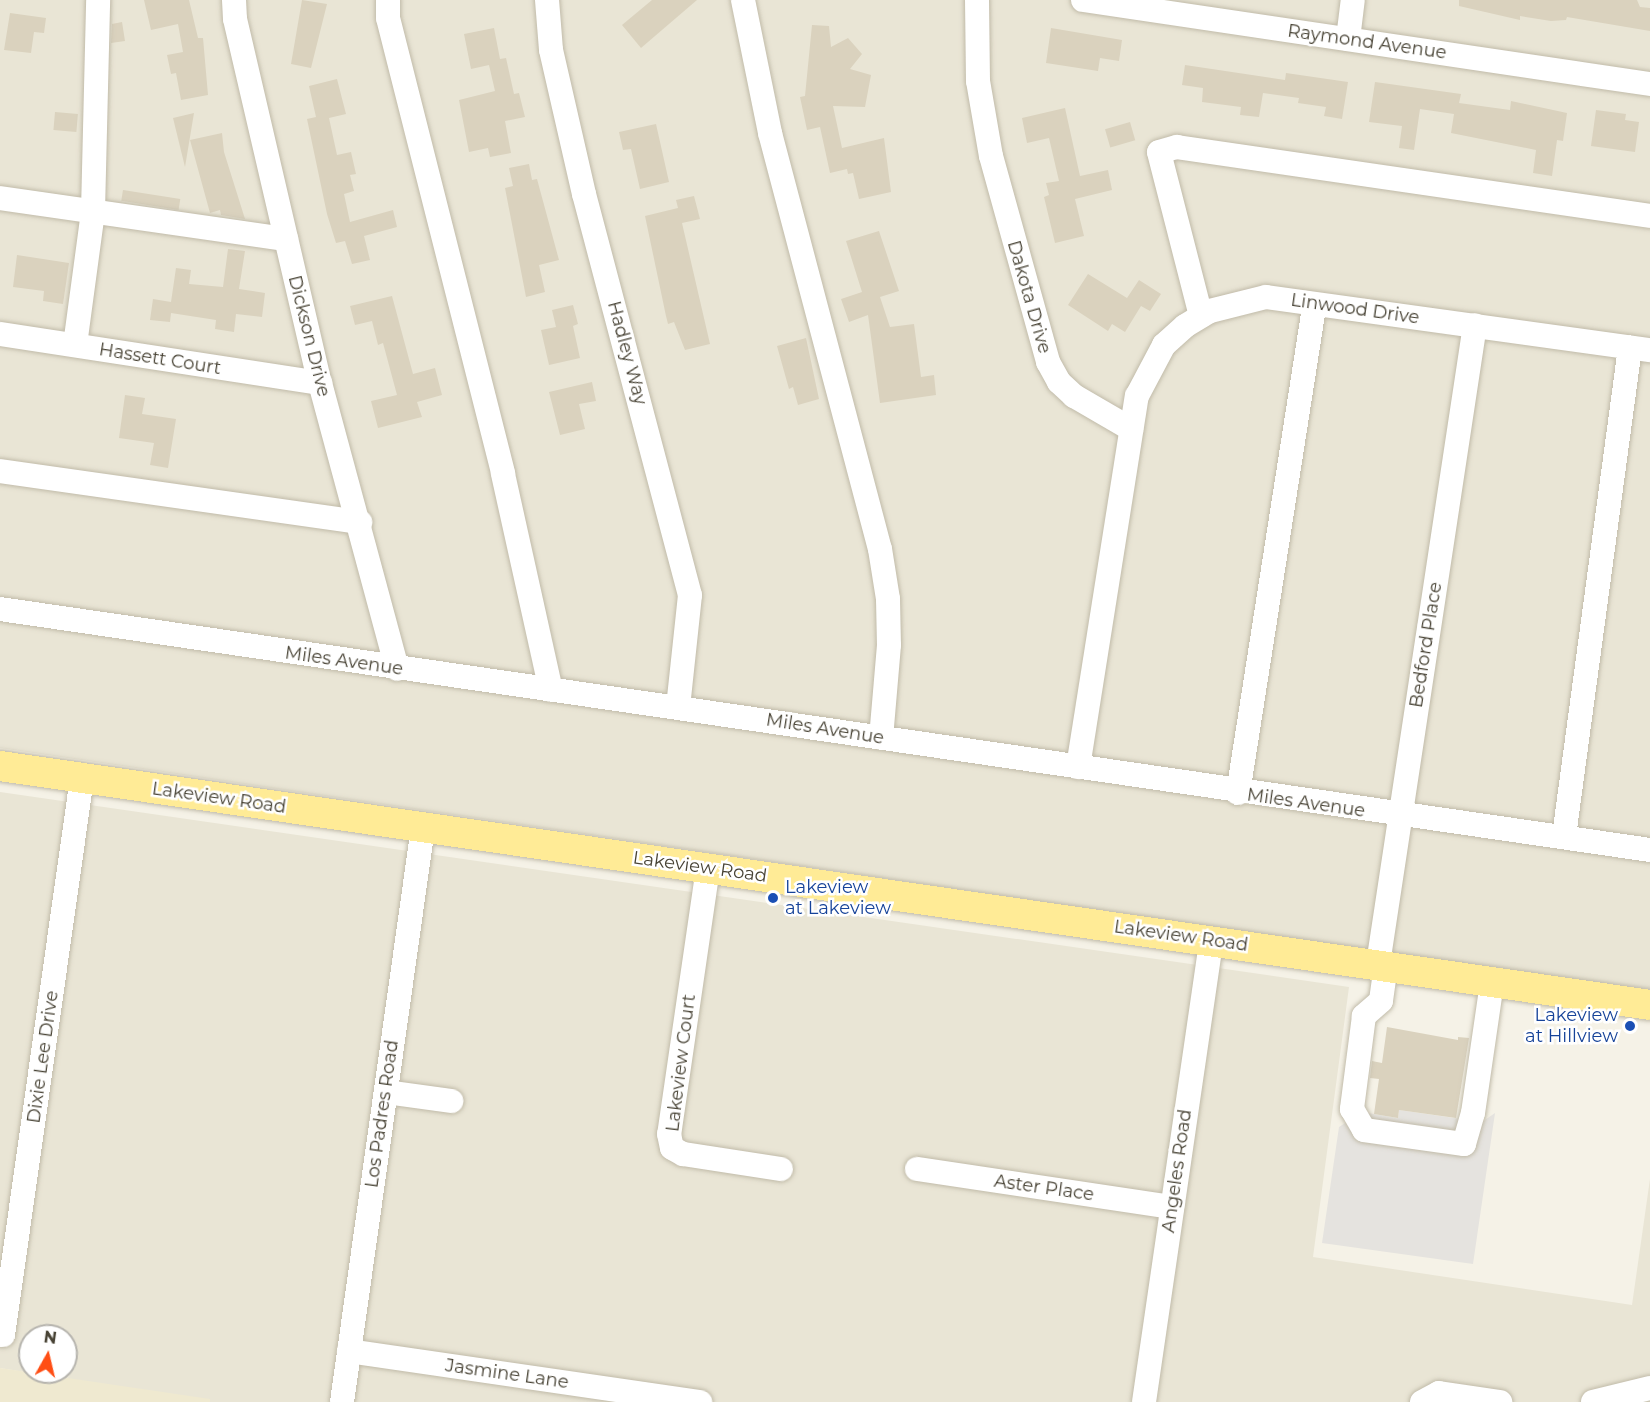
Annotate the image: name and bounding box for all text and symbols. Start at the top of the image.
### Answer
street label: Raymond Avenue [1286,20,1448,64]
street label: Dakota Drive [1003,238,1055,356]
street label: Dickson Drive [283,273,335,399]
street label: Linwood Drive [1289,289,1421,329]
street label: Hadley Way [603,299,651,407]
street label: Hassett Court [97,339,223,379]
street label: Bedford Place [1405,581,1447,709]
street label: Miles Avenue [283,642,405,680]
street label: Miles Avenue [764,709,886,749]
street label: Lakeview Road [151,778,287,818]
street label: Miles Avenue [1245,784,1367,822]
street label: Lakeview Road [632,847,768,887]
place label: Lakeview at Lakeview [785,877,891,920]
marker: Lakeview at Lakeview [766,891,780,905]
street label: Lakeview Road [1113,916,1249,956]
street label: Dixie Lee Drive [23,989,63,1125]
street label: Lakeview Court [662,993,700,1133]
place label: Lakeview at Hillview [1525,1005,1618,1048]
marker: Lakeview at Hillview [1623,1019,1637,1033]
street label: Los Padres Road [361,1039,403,1189]
street label: Angeles Road [1158,1108,1196,1234]
street label: Aster Place [993,1170,1095,1206]
north arrow [18,1324,78,1384]
text: N [43,1327,58,1348]
street label: Jasmine Lane [444,1355,570,1393]

